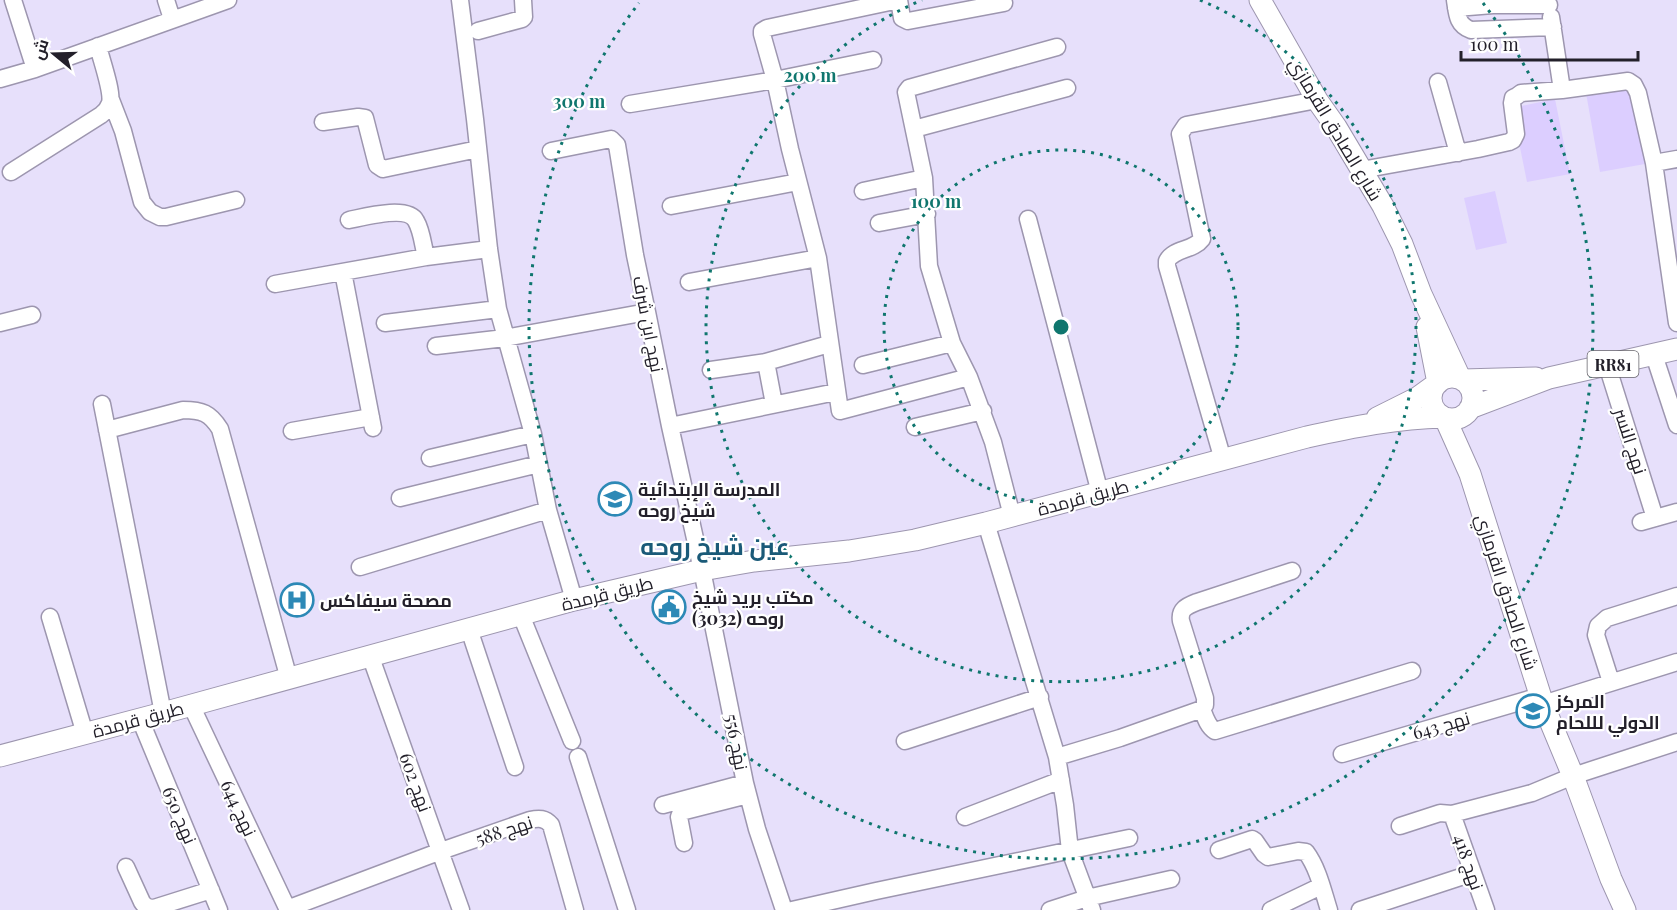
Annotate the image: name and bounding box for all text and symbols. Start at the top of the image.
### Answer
north arrow [24,24,84,84]
scale bar [1461,24,1638,62]
text: 100 m [1470,32,1519,56]
text: ش [26,36,53,62]
street label: شارع الصادق القرمازي [1281,53,1388,207]
text: 200 m [783,63,837,87]
text: 300 m [553,89,606,113]
text: 100 m [911,189,962,213]
street label: نهج ابن شرف [627,274,670,374]
centre of rings [1051,317,1071,337]
road number: RR81 [1588,351,1638,377]
street label: نهج النسر [1608,404,1653,477]
street label: طريق قرمدة [1035,473,1132,522]
place label: المدرسة الإبتدائية شيخ روحه [638,477,780,523]
school or university icon: المدرسة الإبتدائية شيخ روحه [597,481,633,517]
street label: شارع الصادق القرمازي [1468,511,1544,674]
district label: عين شيخ روحه [640,529,790,563]
street label: طريق قرمدة [559,570,656,617]
hospital icon: مصحة سيفاكس [279,582,315,618]
place label: مكتب بريد شيخ روحه (3032) [692,585,814,630]
place label: مصحة سيفاكس [320,588,452,612]
public building icon: مكتب بريد شيخ روحه (3032) [651,589,687,625]
place label: المركز الدولي لللحام [1555,689,1660,738]
school or university icon: المركز الدولي لللحام [1515,693,1551,729]
street label: طريق قرمدة [90,695,187,744]
street label: نهج 643 [1410,705,1473,746]
street label: نهج 556 [719,712,754,772]
street label: نهج 602 [393,749,438,815]
street label: نهج 644 [215,776,262,840]
street label: نهج 650 [156,783,203,848]
street label: نهج 588 [472,810,536,851]
street label: نهج 418 [1447,831,1490,893]

